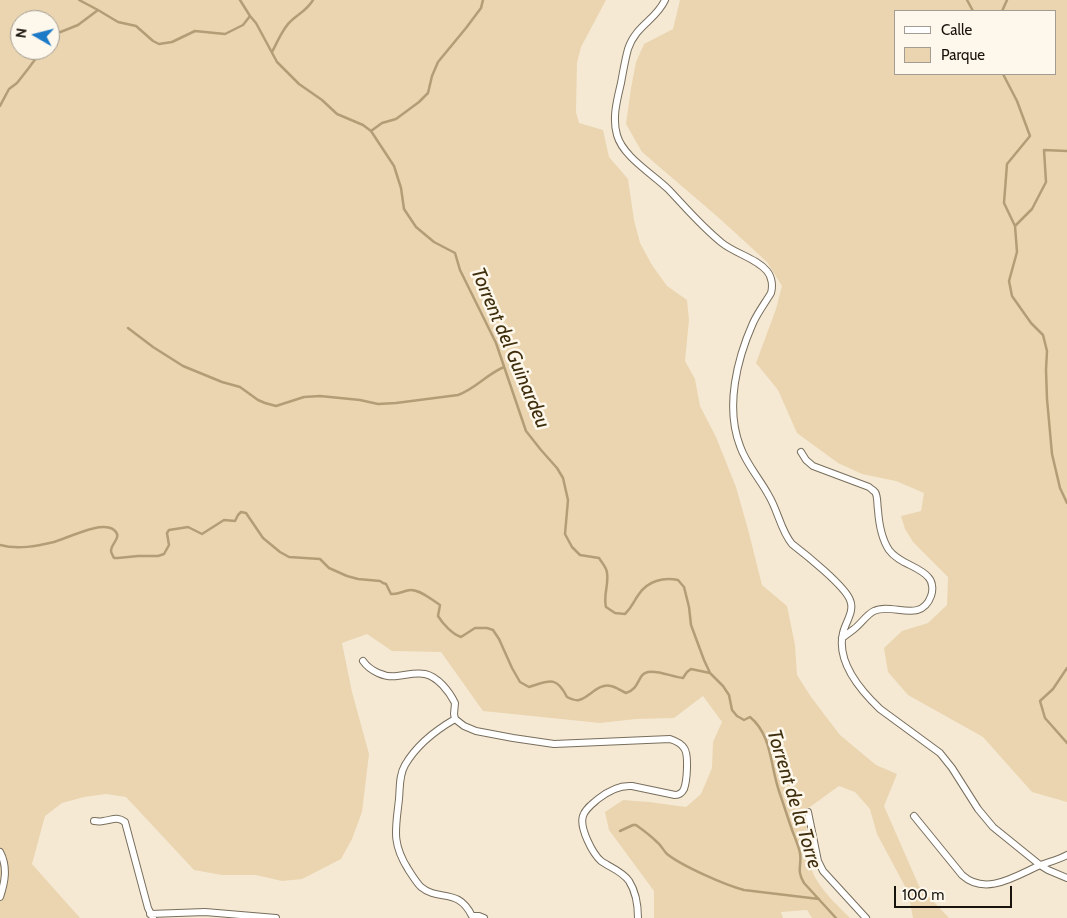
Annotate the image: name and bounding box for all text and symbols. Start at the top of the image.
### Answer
north arrow [10,10,60,60]
legend [894,10,1057,75]
text: Calle [941,21,972,39]
text: N [12,27,31,39]
text: Parque [941,46,985,64]
water label: Torrent del Guinardeu [465,264,555,432]
water label: Torrent de la Torre [761,726,827,872]
scale bar [897,876,1014,908]
text: 100 m [902,886,944,904]

